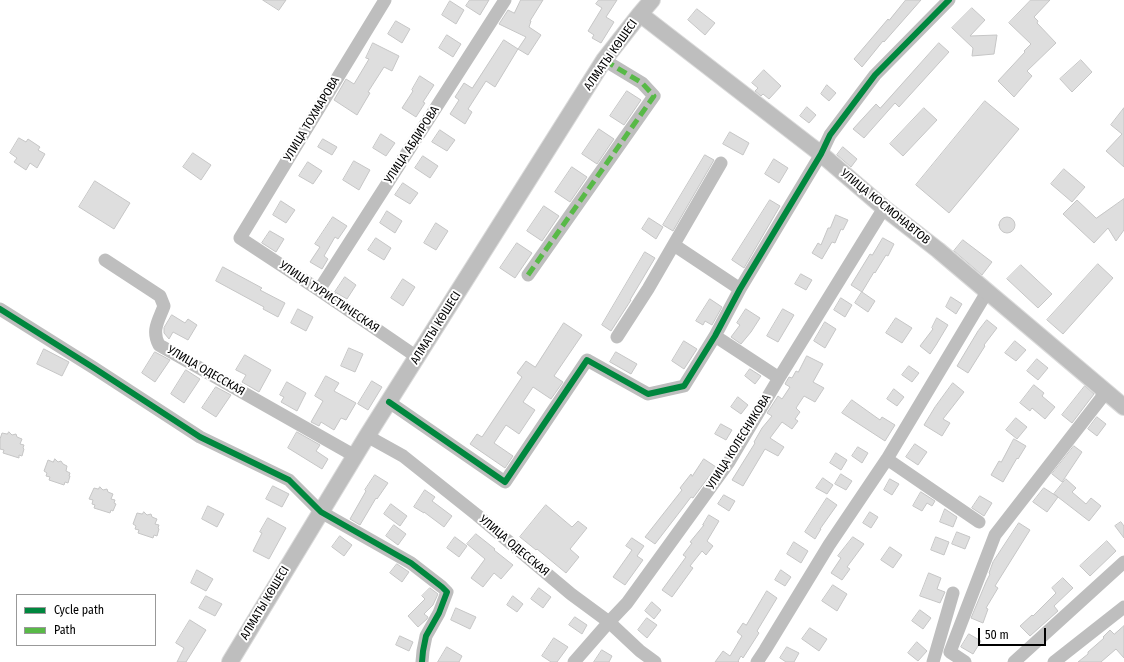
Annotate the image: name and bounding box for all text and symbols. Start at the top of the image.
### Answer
street label: АЛМАТЫ КӨШЕСІ [581,17,641,93]
street label: УЛИЦА ТОХМАРОВА [281,74,343,164]
street label: УЛИЦА АБДИРОВА [382,104,442,186]
street label: УЛИЦА КОСМОНАВТОВ [837,166,933,248]
street label: УЛИЦА ТУРИСТИЧЕСКАЯ [276,258,382,336]
street label: АЛМАТЫ КӨШЕСІ [408,289,464,367]
street label: УЛИЦА ОДЕССКАЯ [165,343,247,399]
street label: УЛИЦА КОЛЕСНИКОВА [704,392,774,492]
street label: УЛИЦА ОДЕССКАЯ [476,512,552,580]
street label: АЛМАТЫ КӨШЕСІ [237,564,293,642]
legend [16,594,156,646]
text: Cycle path [54,603,104,617]
scale bar [980,620,1048,646]
text: Path [54,623,76,637]
text: 50 m [985,628,1009,642]

